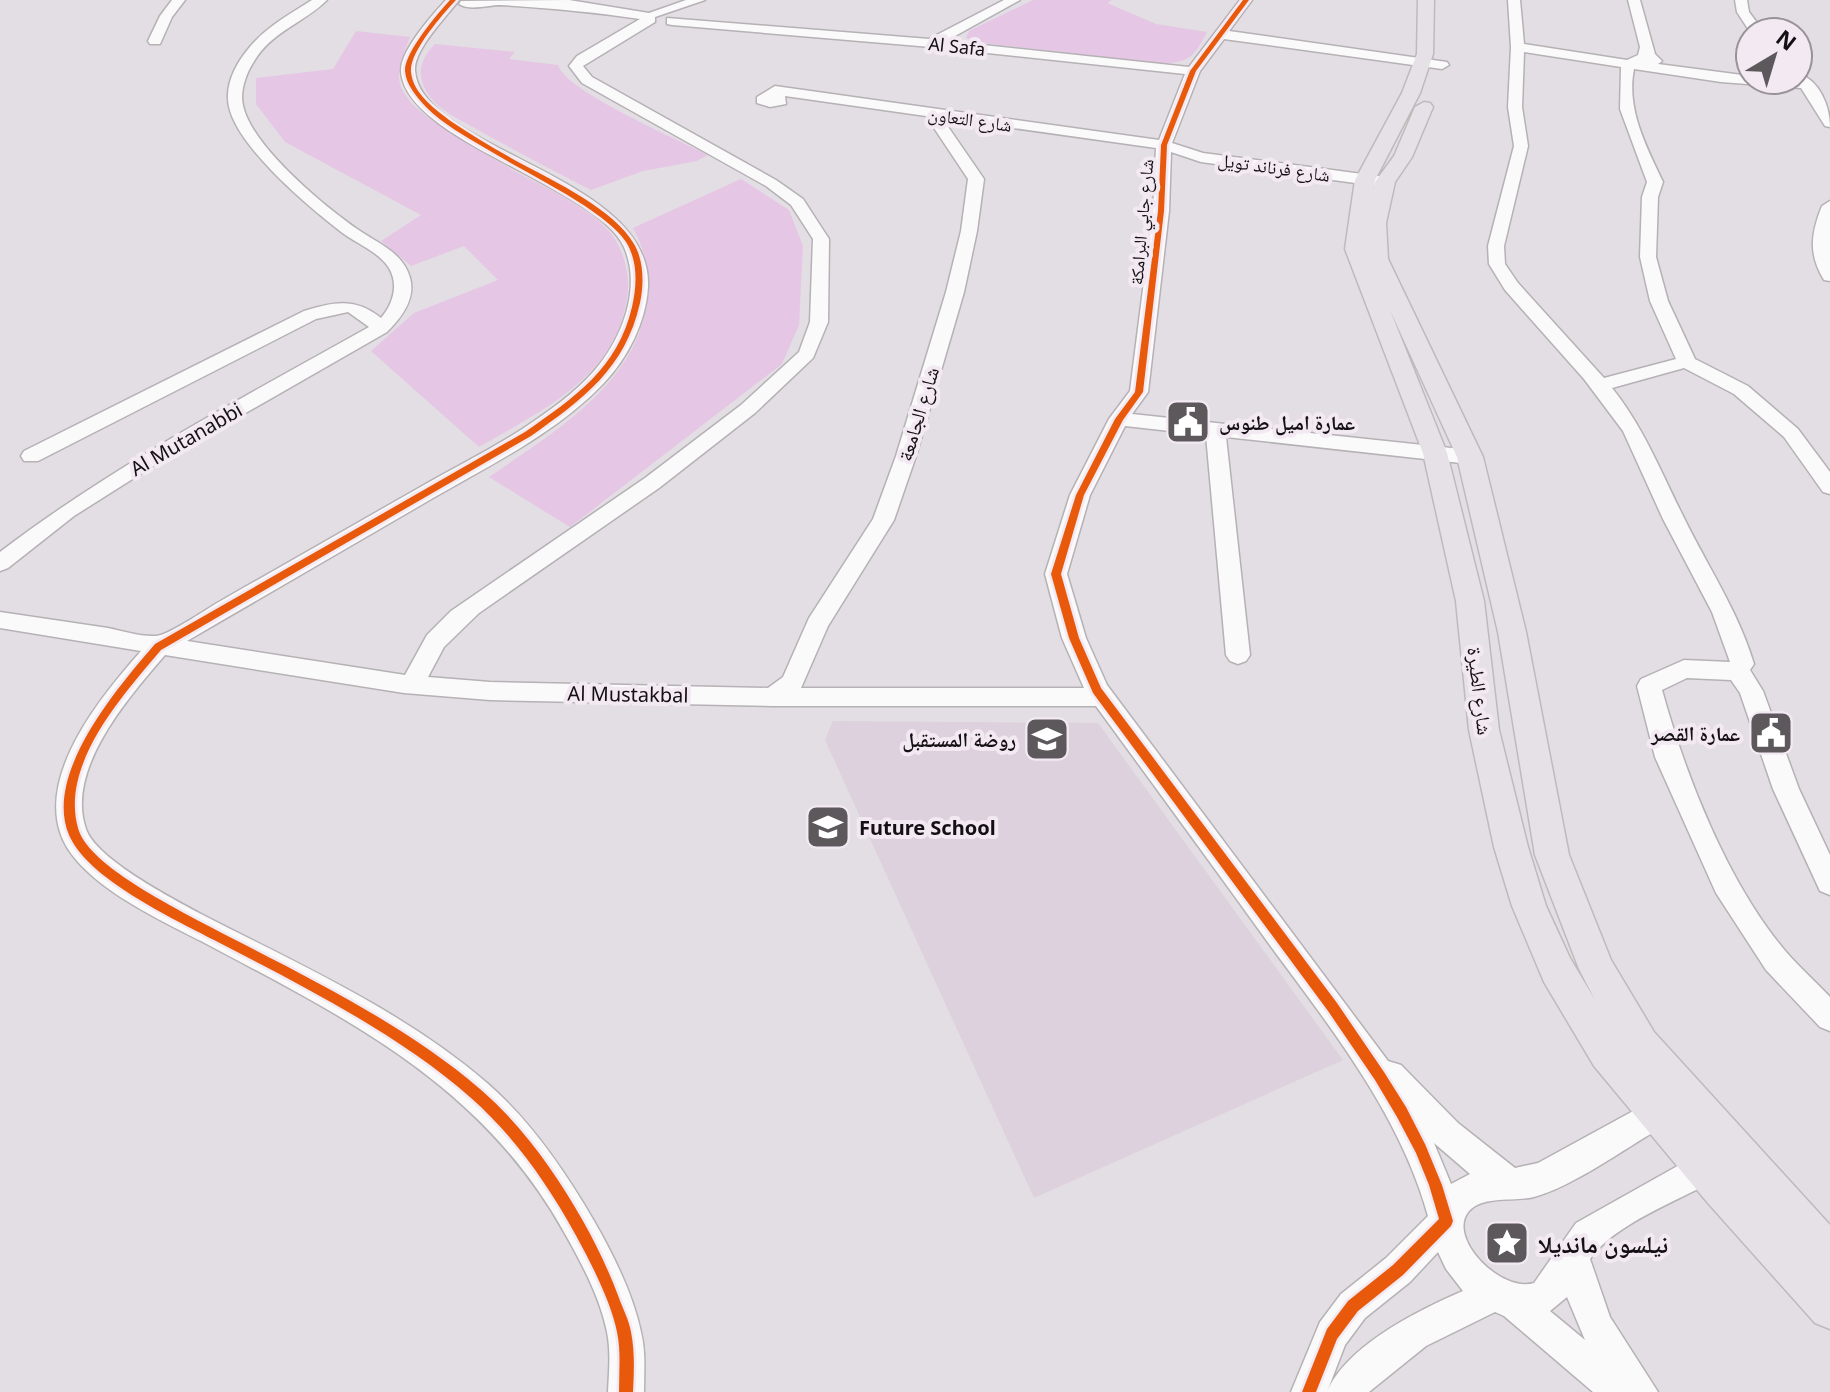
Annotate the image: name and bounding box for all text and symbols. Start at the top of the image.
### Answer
north arrow [1734,16,1814,96]
text: N [1771,22,1803,57]
street label: Al Safa [927,31,987,61]
street label: شارع التعاون [927,101,1013,137]
street label: شارع فرناند تويل [1216,147,1332,187]
street label: شارع جابي البرامكة [1124,158,1162,286]
street label: شارع الجامعة [891,364,945,464]
street label: Al Mutanabbi [125,396,247,482]
public building icon: عمارة اميل طنوس [1164,398,1212,446]
place label: عمارة اميل طنوس [1219,409,1355,436]
street label: شارع الطيرة [1461,646,1499,736]
street label: Al Mustakbal [567,679,689,709]
public building icon: عمارة القصر [1747,709,1795,757]
school or university icon: روضة المستقبل [1023,715,1071,763]
place label: عمارة القصر [1650,720,1740,747]
place label: روضة المستقبل [902,726,1016,753]
school or university icon: Future School [804,803,852,851]
place label: Future School [859,814,996,841]
place icon: نيلسون مانديلا [1483,1219,1531,1267]
place label: نيلسون مانديلا [1538,1227,1668,1260]

